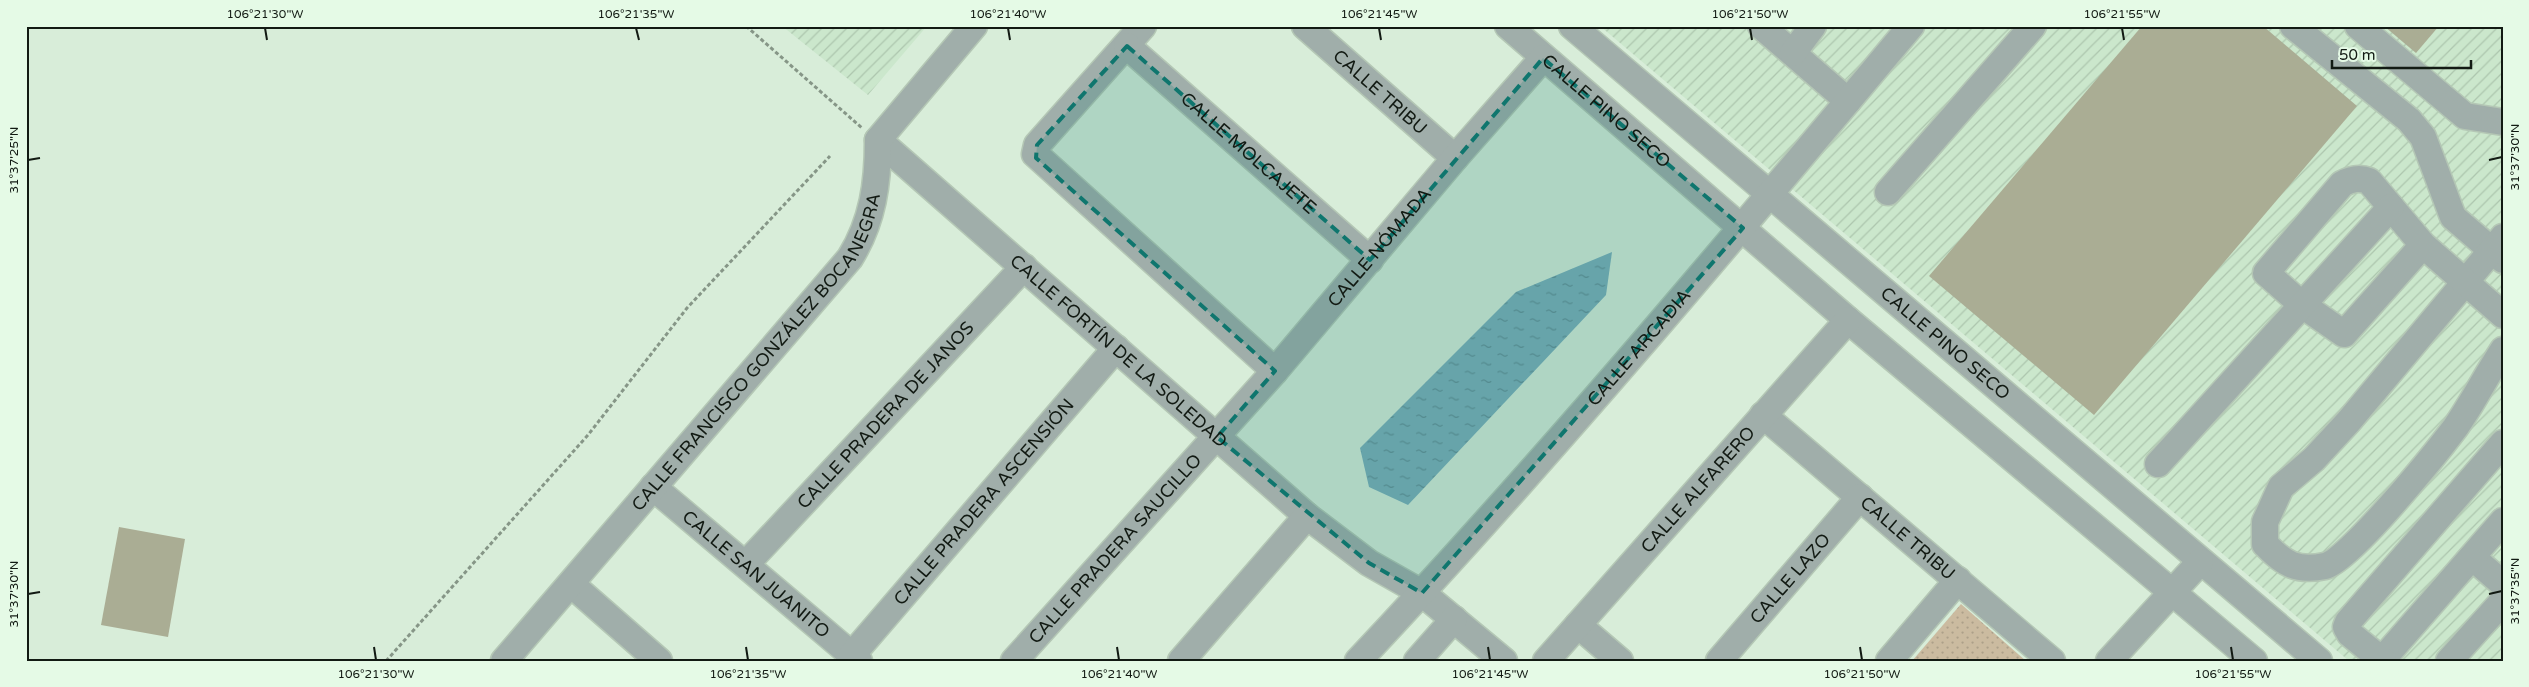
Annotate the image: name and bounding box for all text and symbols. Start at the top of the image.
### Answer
text: 106°21'30"W [227,7,303,21]
text: 106°21'35"W [598,7,674,21]
text: 106°21'40"W [970,7,1046,21]
text: 106°21'45"W [1341,7,1417,21]
text: 106°21'50"W [1712,7,1788,21]
text: 106°21'55"W [2084,7,2160,21]
scale bar [2332,38,2470,70]
street label: CALLE TRIBU [1329,45,1432,139]
text: 50 m [2339,46,2376,64]
street label: CALLE PINO SECO [1537,49,1675,173]
street label: CALLE MOLCAJETE [1176,87,1321,219]
text: 31°37'30"N [2508,124,2522,191]
text: 31°37'25"N [7,127,21,194]
street label: CALLE NÓMADA [1323,183,1436,312]
street label: CALLE FRANCISCO GONZÁLEZ BOCANEGRA [627,191,885,515]
street label: CALLE FORTÍN DE LA SOLEDAD [1005,250,1232,452]
street label: CALLE PINO SECO [1876,282,2015,405]
street label: CALLE ARCADIA [1583,285,1695,410]
street label: CALLE PRADERA DE JANOS [792,317,978,513]
street label: CALLE PRADERA ASCENSIÓN [889,394,1079,610]
street label: CALLE ALFARERO [1636,422,1760,557]
street label: CALLE PRADERA SAUCILLO [1024,449,1206,648]
street label: CALLE TRIBU [1856,492,1960,585]
street label: CALLE SAN JUANITO [678,506,834,643]
street label: CALLE LAZO [1745,529,1835,628]
text: 31°37'35"N [2508,558,2522,625]
text: 31°37'30"N [7,561,21,628]
text: 106°21'30"W [338,667,414,681]
text: 106°21'35"W [710,667,786,681]
text: 106°21'40"W [1081,667,1157,681]
text: 106°21'45"W [1452,667,1528,681]
text: 106°21'50"W [1824,667,1900,681]
text: 106°21'55"W [2195,667,2271,681]

